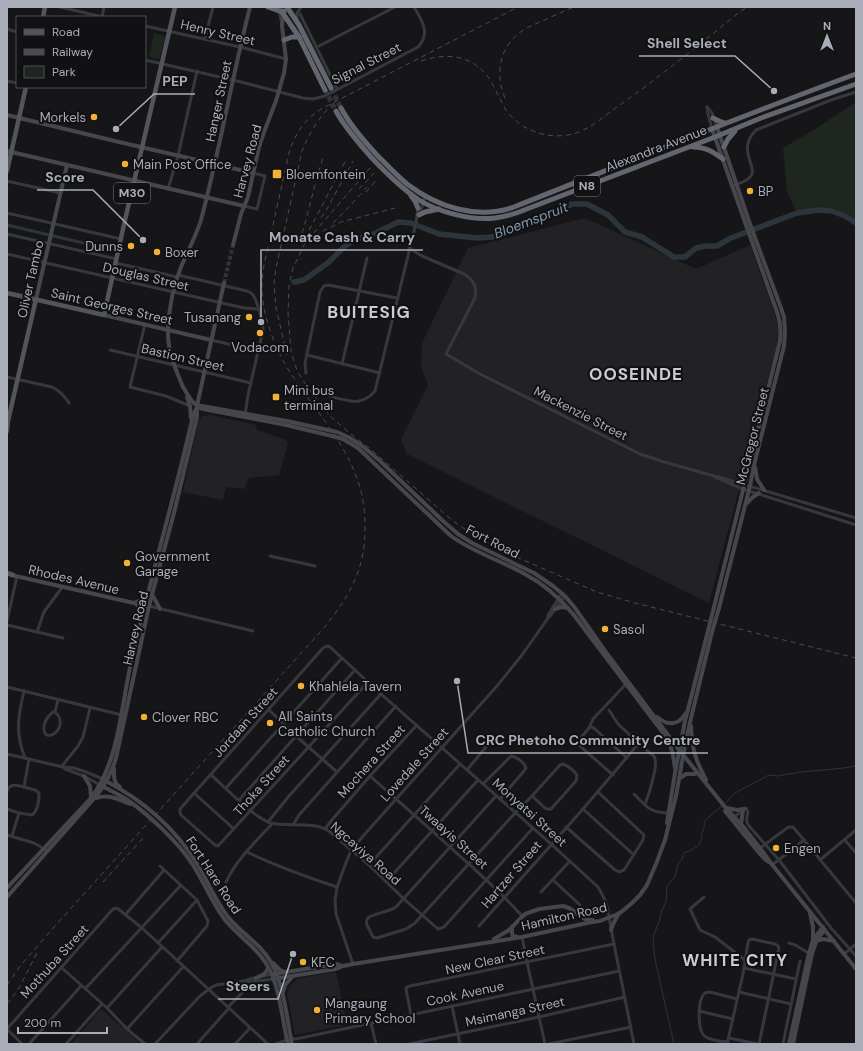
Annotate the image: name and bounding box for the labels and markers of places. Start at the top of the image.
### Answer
callout: Shell Select [639,30,735,56]
callout: PEP [154,68,195,94]
place label: Morkels [40,109,86,126]
marker: Morkels [89,112,99,122]
place label: Main Post Office [133,156,231,173]
marker: Main Post Office [120,159,130,169]
callout: Score [37,164,93,190]
place label: Bloemfontein [286,166,366,183]
marker: Bloemfontein [271,168,283,180]
place label: BP [758,183,774,200]
marker: BP [745,186,755,196]
callout: Monate Cash & Carry [261,224,423,250]
place label: Dunns [85,238,123,255]
marker: Dunns [126,241,136,251]
place label: Boxer [165,244,199,261]
marker: Boxer [152,247,162,257]
place label: Tusanang [184,309,241,326]
marker: Tusanang [244,312,254,322]
marker: Vodacom [255,328,265,338]
place label: Vodacom [231,339,289,356]
place label: Mini bus terminal [284,382,334,414]
marker: Mini bus terminal [271,392,281,402]
place label: Government Garage [135,548,210,580]
marker: Government Garage [122,558,132,568]
place label: Sasol [613,621,645,638]
marker: Sasol [600,624,610,634]
place label: Khahlela Tavern [309,678,402,695]
marker: Khahlela Tavern [296,681,306,691]
place label: All Saints Catholic Church [278,708,375,740]
place label: Clover RBC [152,709,219,726]
marker: Clover RBC [139,712,149,722]
marker: All Saints Catholic Church [265,718,275,728]
callout: CRC Phetoho Community Centre [468,727,708,753]
place label: Engen [784,840,821,857]
marker: Engen [771,843,781,853]
place label: KFC [311,954,335,971]
marker: KFC [298,957,308,967]
callout: Steers [218,973,278,999]
place label: Mangaung Primary School [325,995,415,1027]
marker: Mangaung Primary School [312,1005,322,1015]

